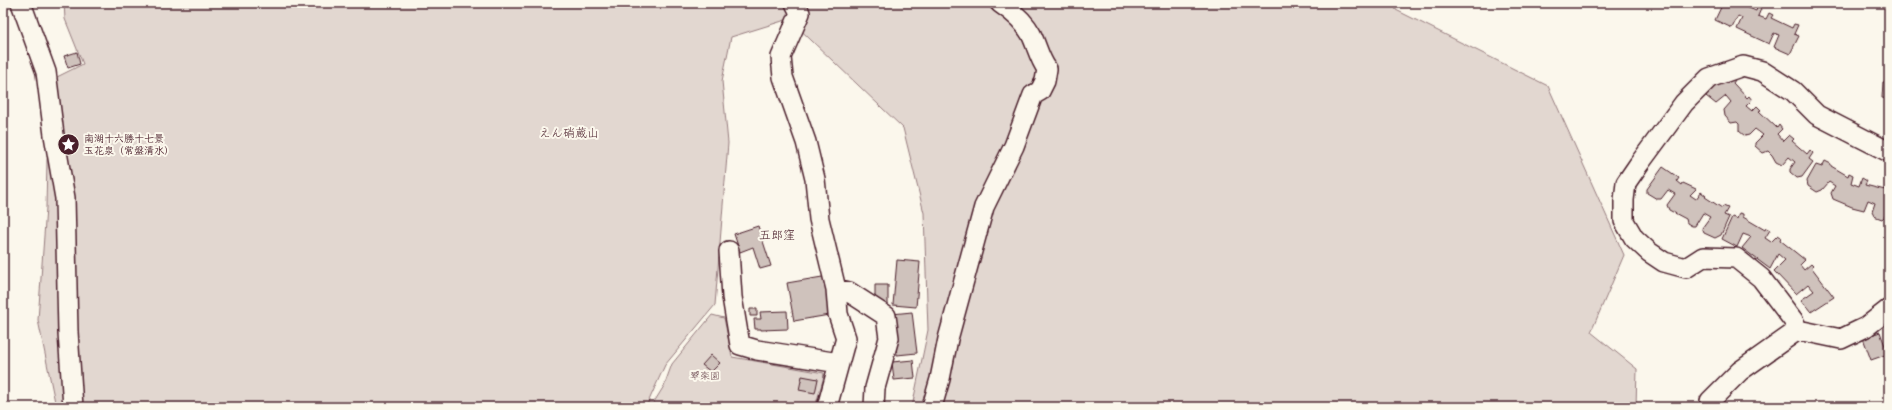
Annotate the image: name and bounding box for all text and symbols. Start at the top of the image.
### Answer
district label: えん硝蔵山 [539,126,599,141]
place icon: 南湖十六勝十七景 玉花泉（常盤清水） [56,131,82,157]
place label: 南湖十六勝十七景 玉花泉（常盤清水） [84,133,174,157]
district label: 五郎窪 [759,228,795,243]
park label: 翠楽園 [690,370,720,382]

